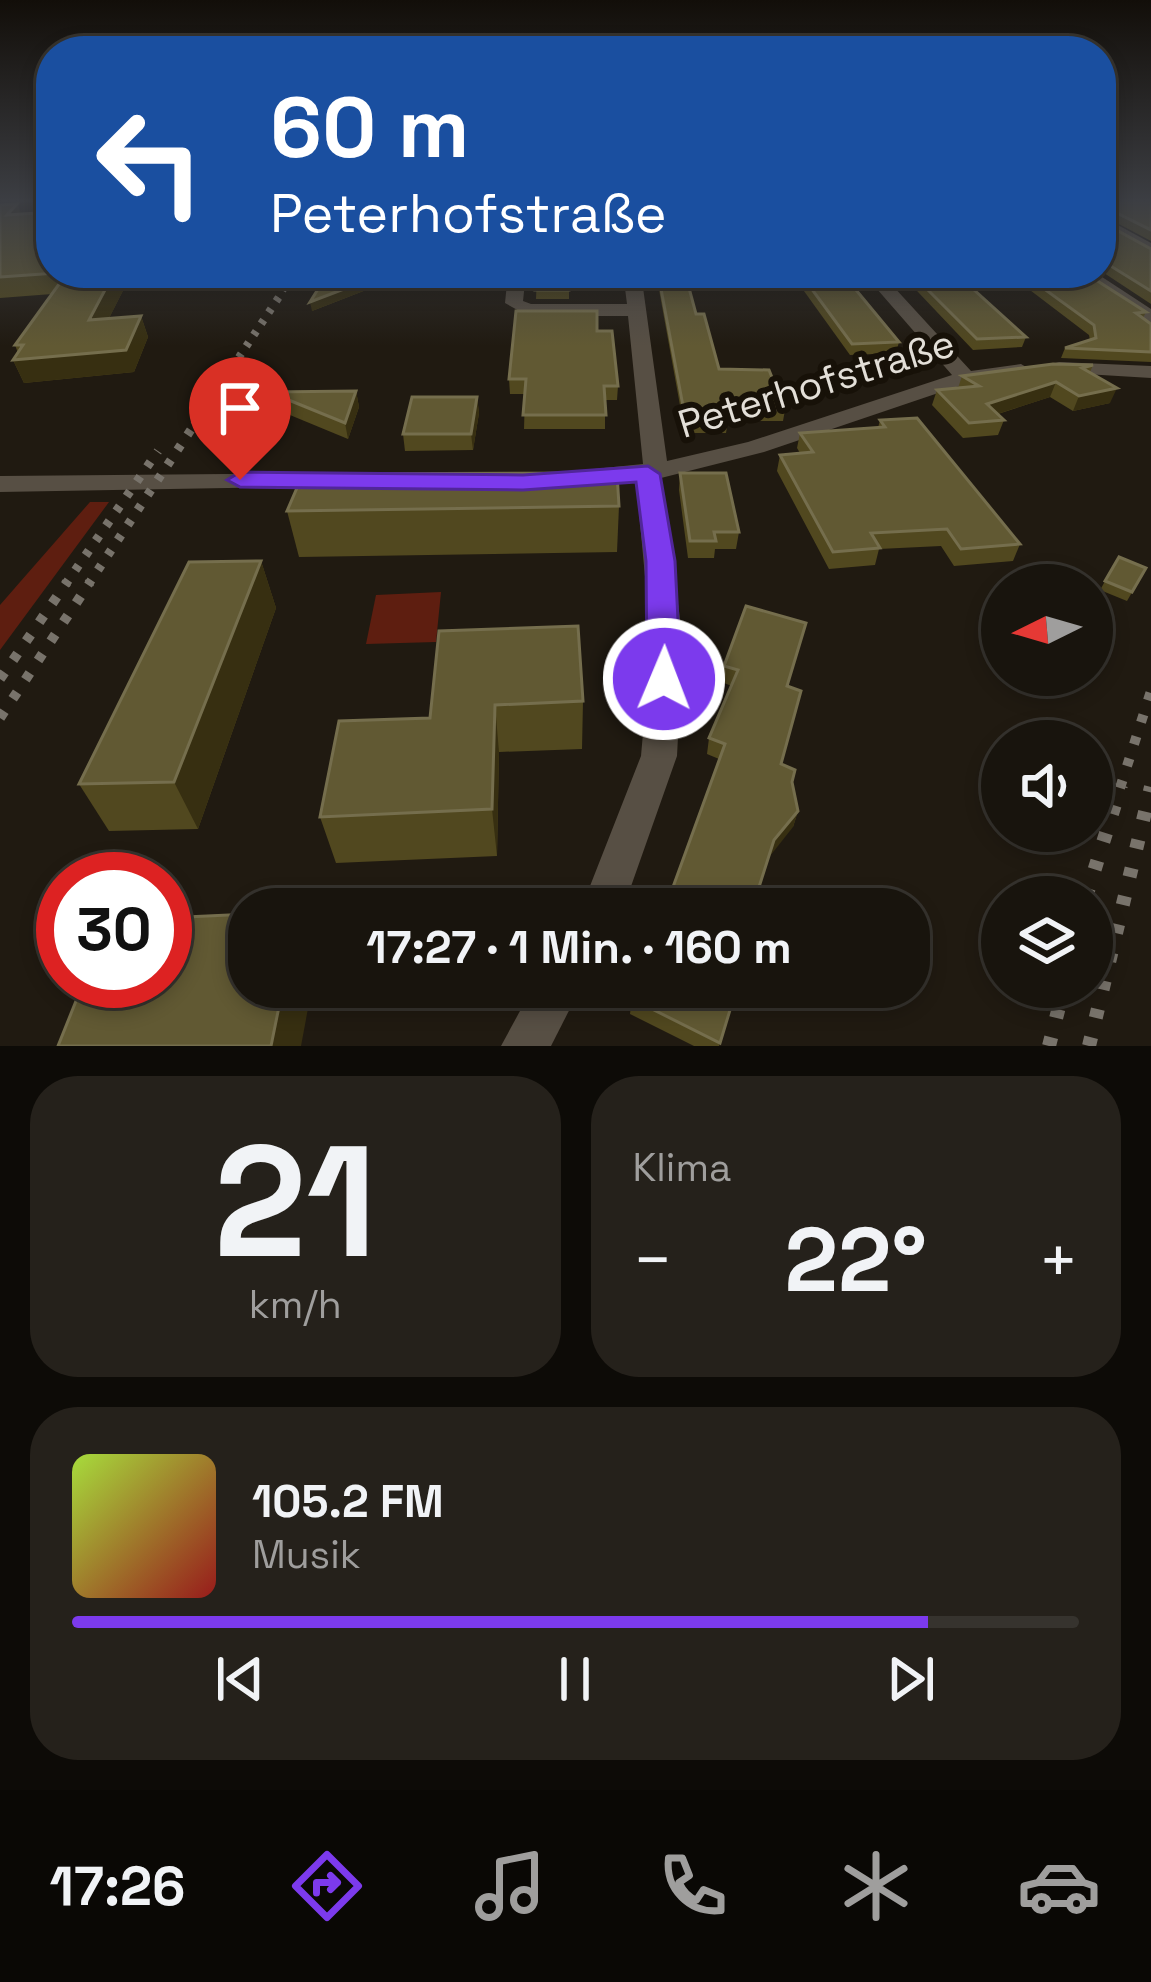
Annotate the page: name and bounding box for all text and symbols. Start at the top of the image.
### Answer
text: 60 m [270,74,469,182]
icon: left [72,84,228,240]
text: Peterhofstraße [270,179,667,248]
street label: Peterhofstraße [672,318,960,449]
pin [189,357,291,480]
icon: arrive [207,375,273,441]
north arrow [981,564,1113,696]
map controls [981,564,1113,1008]
position arrow [601,616,727,742]
button: sound [981,720,1113,852]
speed limit sign: 30 [36,852,192,1008]
button: layers [981,876,1113,1008]
text: 17:27 · 1 Min. · 160 m [366,919,792,976]
text: 21 [214,1102,377,1302]
text: Klima [633,1143,731,1192]
text: 22° [785,1202,927,1317]
text: − [633,1218,673,1302]
text: + [1038,1218,1079,1302]
text: km/h [249,1280,342,1329]
text: 105.2 FM [252,1473,444,1530]
text: Musik [252,1530,361,1579]
icon: previous [207,1646,273,1712]
icon: pause [542,1646,608,1712]
icon: next [878,1646,944,1712]
icon: directions [285,1844,369,1928]
icon: music [468,1844,552,1928]
icon: phone [651,1844,735,1928]
icon: climate [834,1844,918,1928]
icon: car [1017,1844,1101,1928]
text: 17:26 [50,1852,185,1921]

